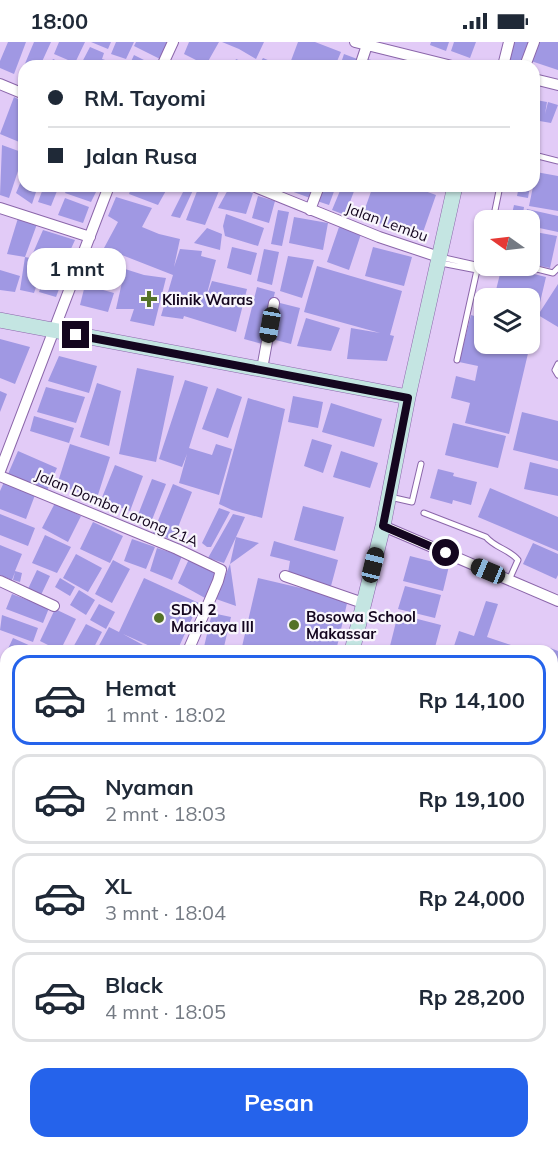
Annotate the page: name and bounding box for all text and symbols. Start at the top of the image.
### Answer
text: 18:00 [30,7,88,35]
text: RM. Tayomi [84,84,206,112]
text: Jalan Rusa [84,142,198,170]
street label: Jalan Lembu [343,198,431,246]
north arrow [474,210,540,276]
map controls [474,210,540,354]
callout: 1 mnt [26,248,125,290]
text: 1 mnt [49,256,104,281]
button: layers [474,288,540,354]
marker: Klinik Waras [140,290,158,308]
place label: Klinik Waras [162,290,253,309]
car [258,306,282,344]
route end [62,321,89,348]
street label: Jalan Domba Lorong 21A [33,465,201,551]
route start [432,539,459,566]
car [360,545,386,585]
car [468,556,508,586]
place label: SDN 2 Maricaya III [171,600,254,636]
place label: Bosowa School Makassar [306,607,416,643]
marker: SDN 2 Maricaya III [152,611,166,625]
marker: Bosowa School Makassar [287,618,301,632]
icon: car [33,673,87,727]
text: Hemat [105,674,176,702]
text: Rp 14,100 [418,686,525,714]
text: 1 mnt · 18:02 [105,702,226,727]
icon: car [33,772,87,826]
text: Nyaman [105,773,194,801]
text: Rp 19,100 [418,785,525,813]
text: 2 mnt · 18:03 [105,801,226,826]
icon: car [33,871,87,925]
text: XL [105,872,132,900]
text: Rp 24,000 [418,884,525,912]
text: 3 mnt · 18:04 [105,900,226,925]
icon: car [33,970,87,1024]
text: Black [105,971,163,999]
text: Rp 28,200 [418,983,525,1011]
text: 4 mnt · 18:05 [105,999,226,1024]
button: Pesan [30,1068,528,1137]

